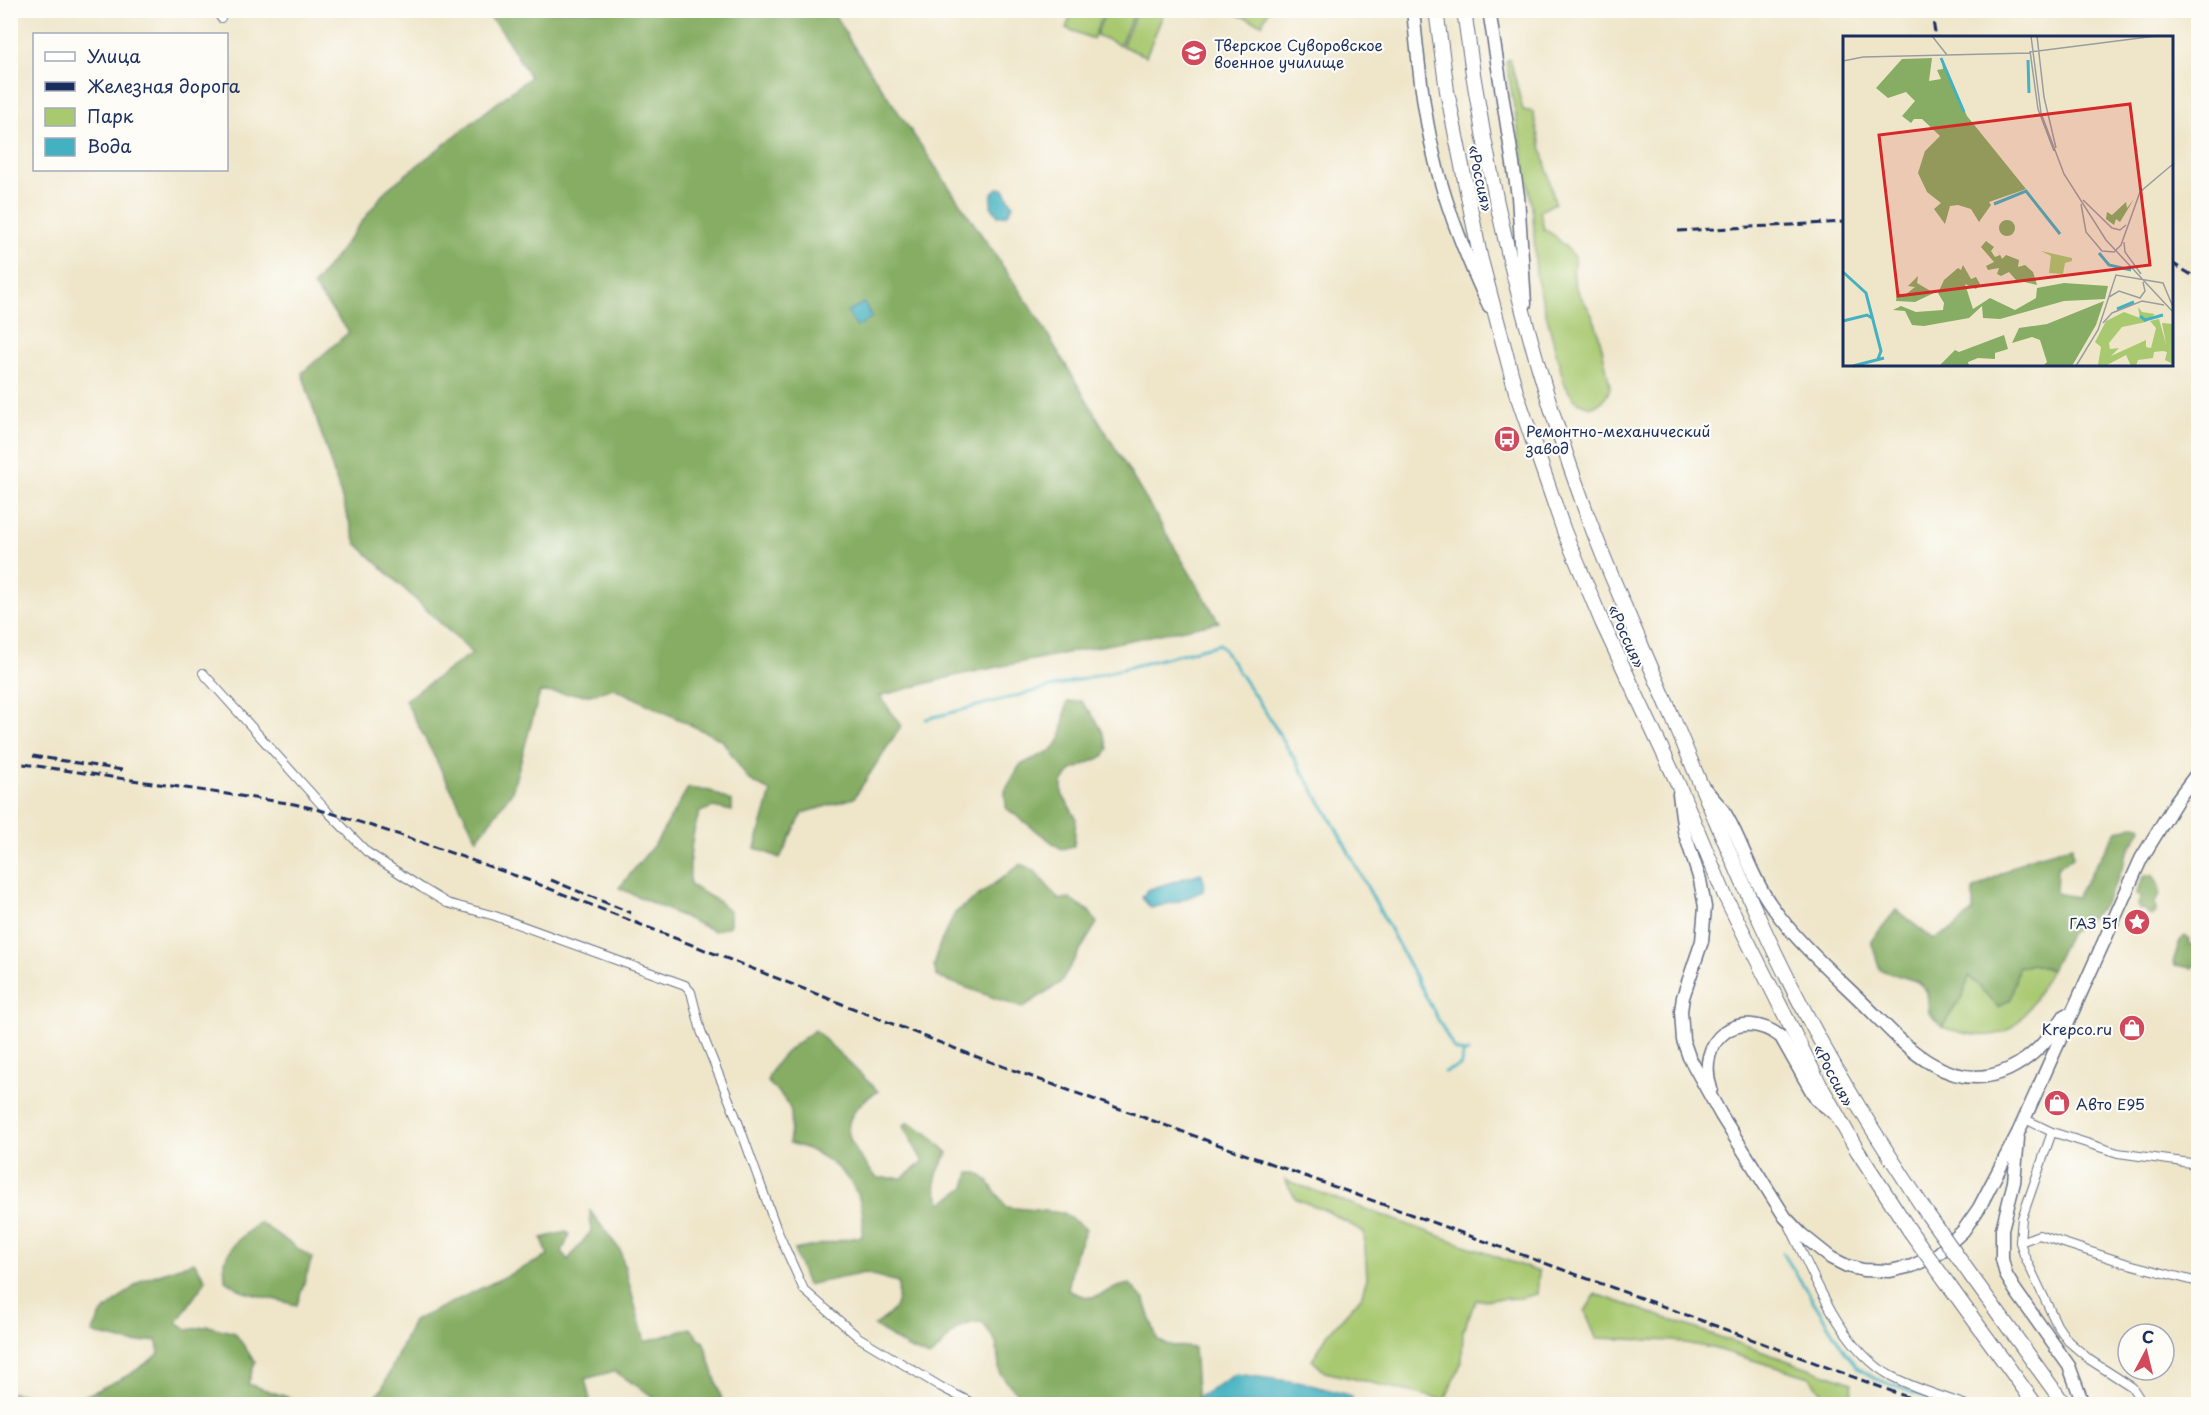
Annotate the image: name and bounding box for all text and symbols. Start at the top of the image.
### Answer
legend [33,33,228,171]
place label: Тверское Суворовское военное училище [1214,33,1383,73]
inset map [1843,36,2173,366]
school or university icon: Тверское Суворовское военное училище [1179,38,1209,68]
text: Улица [87,42,141,69]
text: Железная дорога [87,72,241,99]
text: Парк [87,102,134,129]
text: Вода [87,132,132,159]
street label: «Россия» [1463,143,1499,214]
place label: Ремонтно-механический завод [1525,419,1710,459]
bus stop icon: Ремонтно-механический завод [1492,424,1522,454]
street label: «Россия» [1603,601,1651,672]
place icon: ГАЗ 51 [2122,907,2152,937]
place label: ГАЗ 51 [2069,911,2118,934]
shop icon: Krepco.ru [2117,1013,2147,1043]
place label: Krepco.ru [2041,1017,2112,1040]
street label: «Россия» [1808,1040,1860,1110]
shop icon: Авто E95 [2042,1088,2072,1118]
place label: Авто E95 [2076,1092,2145,1115]
north arrow [2116,1322,2176,1382]
text: С [2141,1323,2155,1349]

